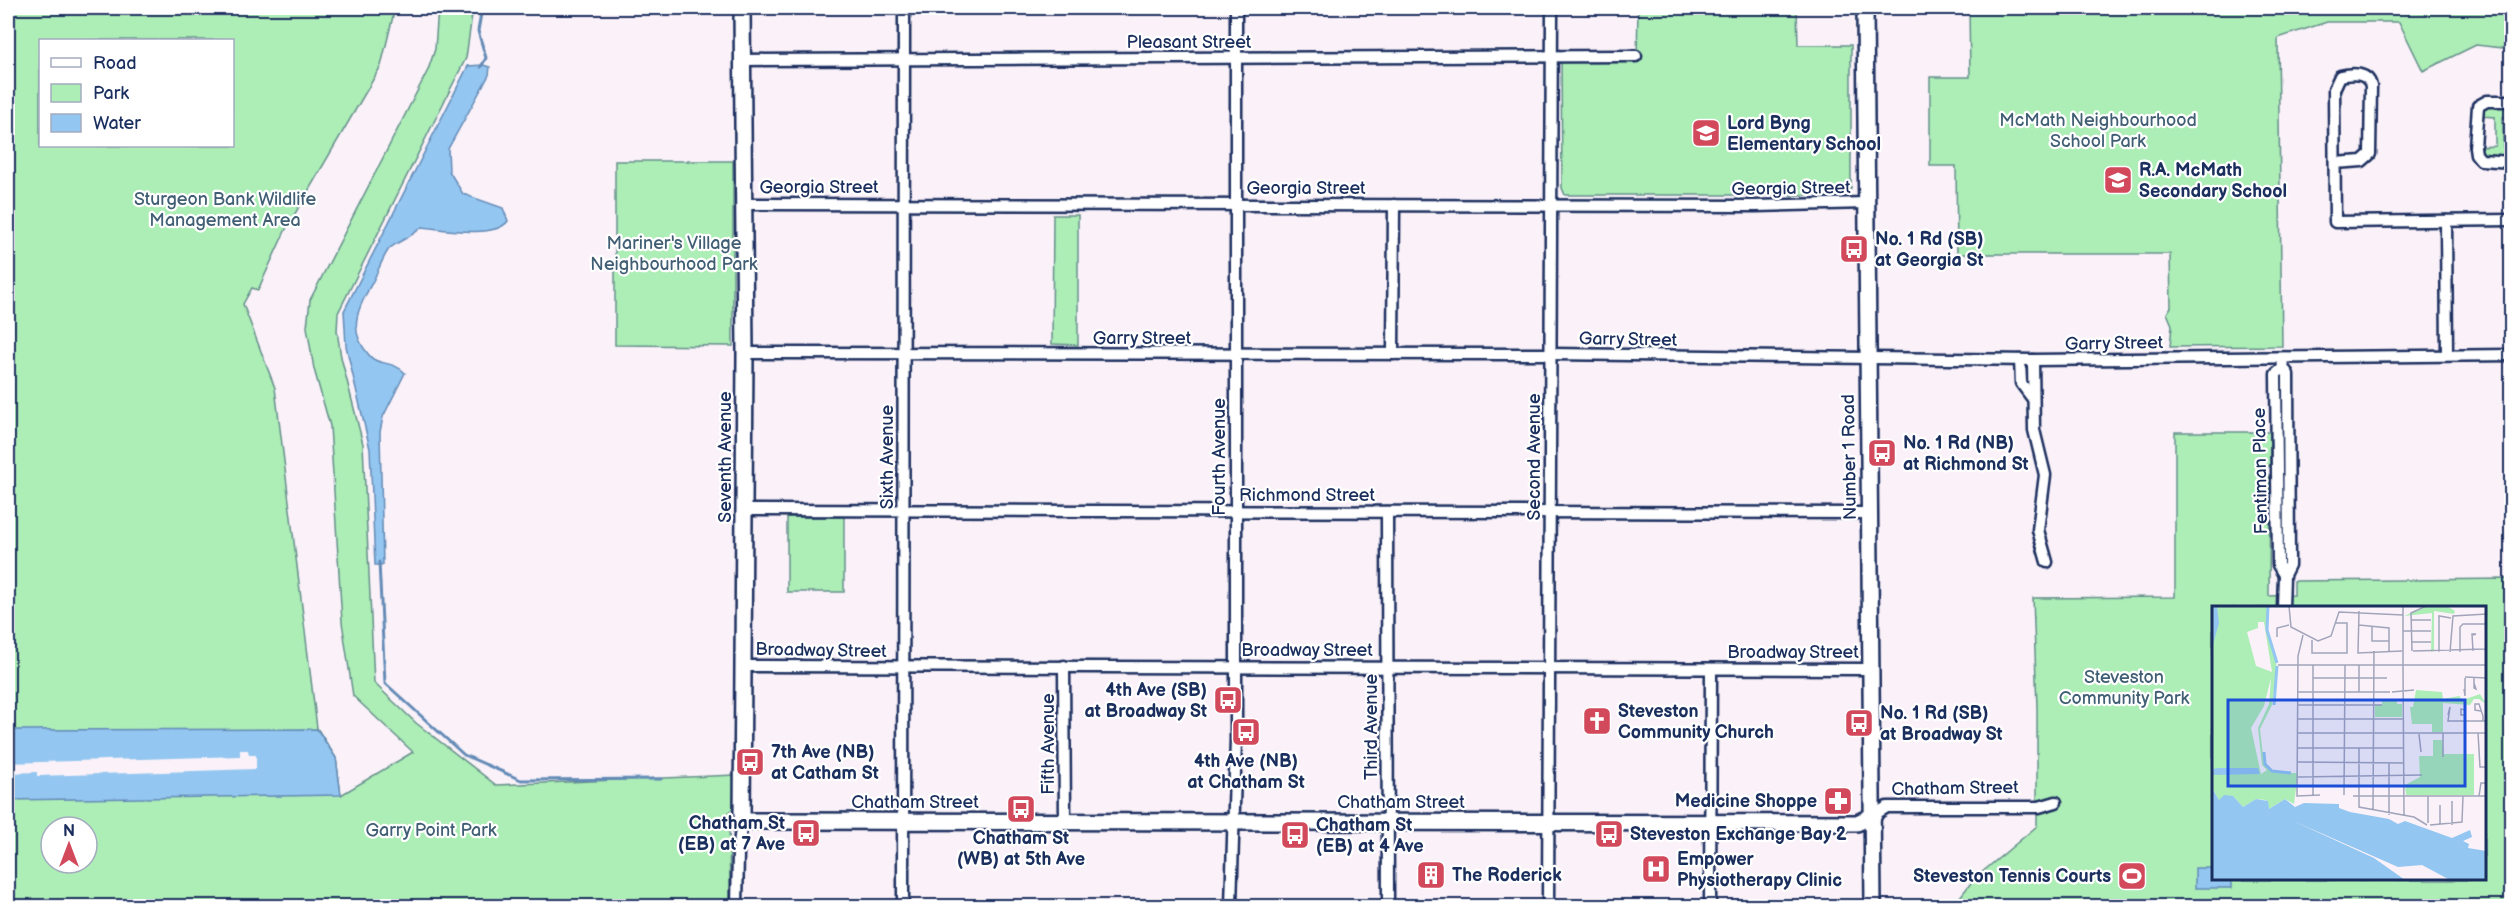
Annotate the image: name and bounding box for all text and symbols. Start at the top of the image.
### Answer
street label: Pleasant Street [1127,32,1252,53]
legend [39,39,234,147]
text: Road [93,53,137,74]
text: Park [93,83,129,104]
park label: McMath Neighbourhood School Park [1999,110,2197,152]
text: Water [93,113,141,134]
place label: Lord Byng Elementary School [1727,113,1881,155]
school or university icon: Lord Byng Elementary School [1690,117,1722,149]
place label: R.A. McMath Secondary School [2139,160,2287,202]
school or university icon: R.A. McMath Secondary School [2102,164,2134,196]
street label: Georgia Street [759,177,879,198]
street label: Georgia Street [1731,177,1851,200]
street label: Georgia Street [1246,178,1366,199]
park label: Sturgeon Bank Wildlife Management Area [134,189,316,231]
place label: No. 1 Rd (SB) at Georgia St [1875,229,1984,271]
park label: Mariner's Village Neighbourhood Park [590,233,758,275]
bus stop icon: No. 1 Rd (SB) at Georgia St [1838,233,1870,265]
street label: Garry Street [1093,328,1192,349]
street label: Garry Street [1579,328,1678,351]
street label: Garry Street [2065,332,2164,355]
street label: Seventh Avenue [715,391,736,523]
street label: Second Avenue [1524,393,1545,521]
street label: Number 1 Road [1838,394,1861,520]
street label: Fourth Avenue [1209,398,1230,516]
street label: Sixth Avenue [877,405,898,509]
street label: Fentiman Place [2249,407,2272,534]
place label: No. 1 Rd (NB) at Richmond St [1903,433,2029,475]
bus stop icon: No. 1 Rd (NB) at Richmond St [1866,437,1898,469]
street label: Richmond Street [1239,485,1375,506]
inset map [2212,606,2486,881]
street label: Broadway Street [755,639,887,662]
street label: Broadway Street [1241,640,1373,661]
street label: Broadway Street [1727,642,1859,663]
park label: Steveston Community Park [2059,667,2189,709]
street label: Third Avenue [1361,674,1382,780]
place label: 4th Ave (SB) at Broadway St [1084,680,1207,722]
bus stop icon: 4th Ave (SB) at Broadway St [1212,684,1244,716]
street label: Fifth Avenue [1038,693,1059,795]
place label: Steveston Community Church [1618,701,1774,743]
place label: No. 1 Rd (SB) at Broadway St [1880,703,2003,745]
church icon: Steveston Community Church [1581,705,1613,737]
bus stop icon: No. 1 Rd (SB) at Broadway St [1843,707,1875,739]
bus stop icon: 4th Ave (NB) at Chatham St [1230,716,1262,748]
place label: 7th Ave (NB) at Catham St [771,742,879,784]
bus stop icon: 7th Ave (NB) at Catham St [734,746,766,778]
place label: 4th Ave (NB) at Chatham St [1187,751,1305,793]
street label: Chatham Street [1891,777,2019,800]
pharmacy icon: Medicine Shoppe [1822,785,1854,817]
place label: Medicine Shoppe [1675,791,1817,812]
street label: Chatham Street [851,792,979,813]
street label: Chatham Street [1337,792,1465,813]
bus stop icon: Chatham St (WB) at 5th Ave [1005,793,1037,825]
place label: Chatham St (EB) at 7 Ave [678,813,785,855]
north arrow [39,815,99,875]
place label: Chatham St (EB) at 4 Ave [1316,815,1424,857]
bus stop icon: Chatham St (EB) at 7 Ave [790,817,822,849]
bus stop icon: Steveston Exchange Bay 2 [1593,818,1625,850]
bus stop icon: Chatham St (EB) at 4 Ave [1279,819,1311,851]
park label: Garry Point Park [365,820,497,841]
text: N [63,822,75,841]
place label: Steveston Exchange Bay 2 [1630,824,1847,845]
place label: Chatham St (WB) at 5th Ave [957,828,1085,870]
place label: Empower Physiotherapy Clinic [1677,849,1842,891]
hospital icon: Empower Physiotherapy Clinic [1640,853,1672,885]
building icon: The Roderick [1415,859,1447,891]
sports icon: Steveston Tennis Courts [2116,860,2148,892]
place label: The Roderick [1452,865,1562,886]
place label: Steveston Tennis Courts [1913,866,2111,887]

